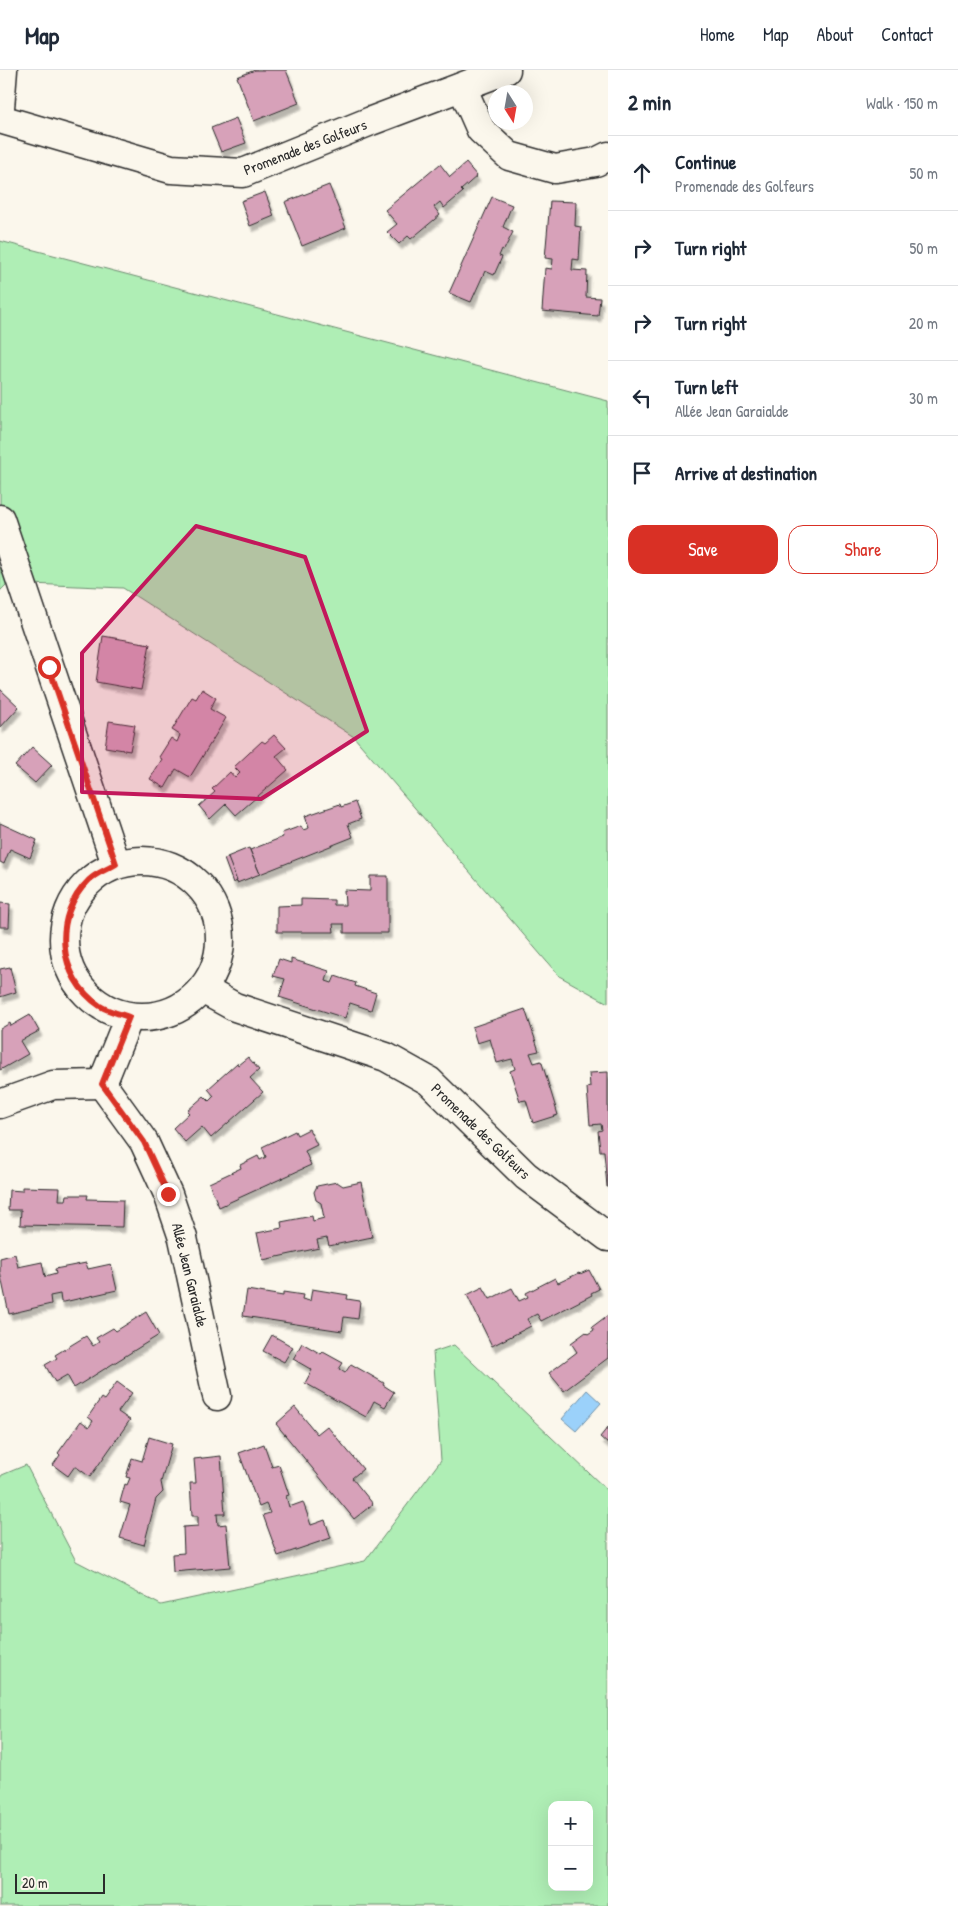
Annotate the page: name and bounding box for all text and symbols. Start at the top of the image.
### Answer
text: Map [25,19,59,51]
text: Home [700,22,735,47]
text: Map [763,22,788,47]
text: About [816,22,853,47]
text: Contact [881,22,933,47]
north arrow [488,85,533,130]
text: 2 min [628,88,671,117]
text: Walk · 150 m [866,92,938,114]
street label: Promenade des Golfeurs [240,114,370,180]
text: Continue [675,149,736,175]
icon: ahead [628,159,656,187]
text: 50 m [910,162,938,184]
text: Promenade des Golfeurs [675,175,814,197]
icon: right [628,234,656,262]
text: Turn right [675,235,746,261]
text: 50 m [910,237,938,259]
icon: right [628,309,656,337]
text: Turn right [675,310,746,336]
text: 20 m [909,312,938,334]
text: Turn left [675,374,738,400]
icon: left [628,384,656,412]
text: 30 m [909,387,938,409]
text: Allée Jean Garaialde [675,400,789,422]
icon: arrive [628,459,656,487]
text: Arrive at destination [675,460,817,486]
button: Save [628,525,778,574]
button: Share [788,525,938,574]
route start [38,656,61,679]
street label: Promenade des Golfeurs [427,1078,535,1184]
route end [157,1183,180,1206]
street label: Allée Jean Garaialde [167,1221,213,1329]
map controls [548,1801,593,1891]
button: + [548,1801,593,1846]
button: − [548,1846,593,1891]
scale bar [15,1871,105,1894]
text: 20 m [22,1873,48,1892]

